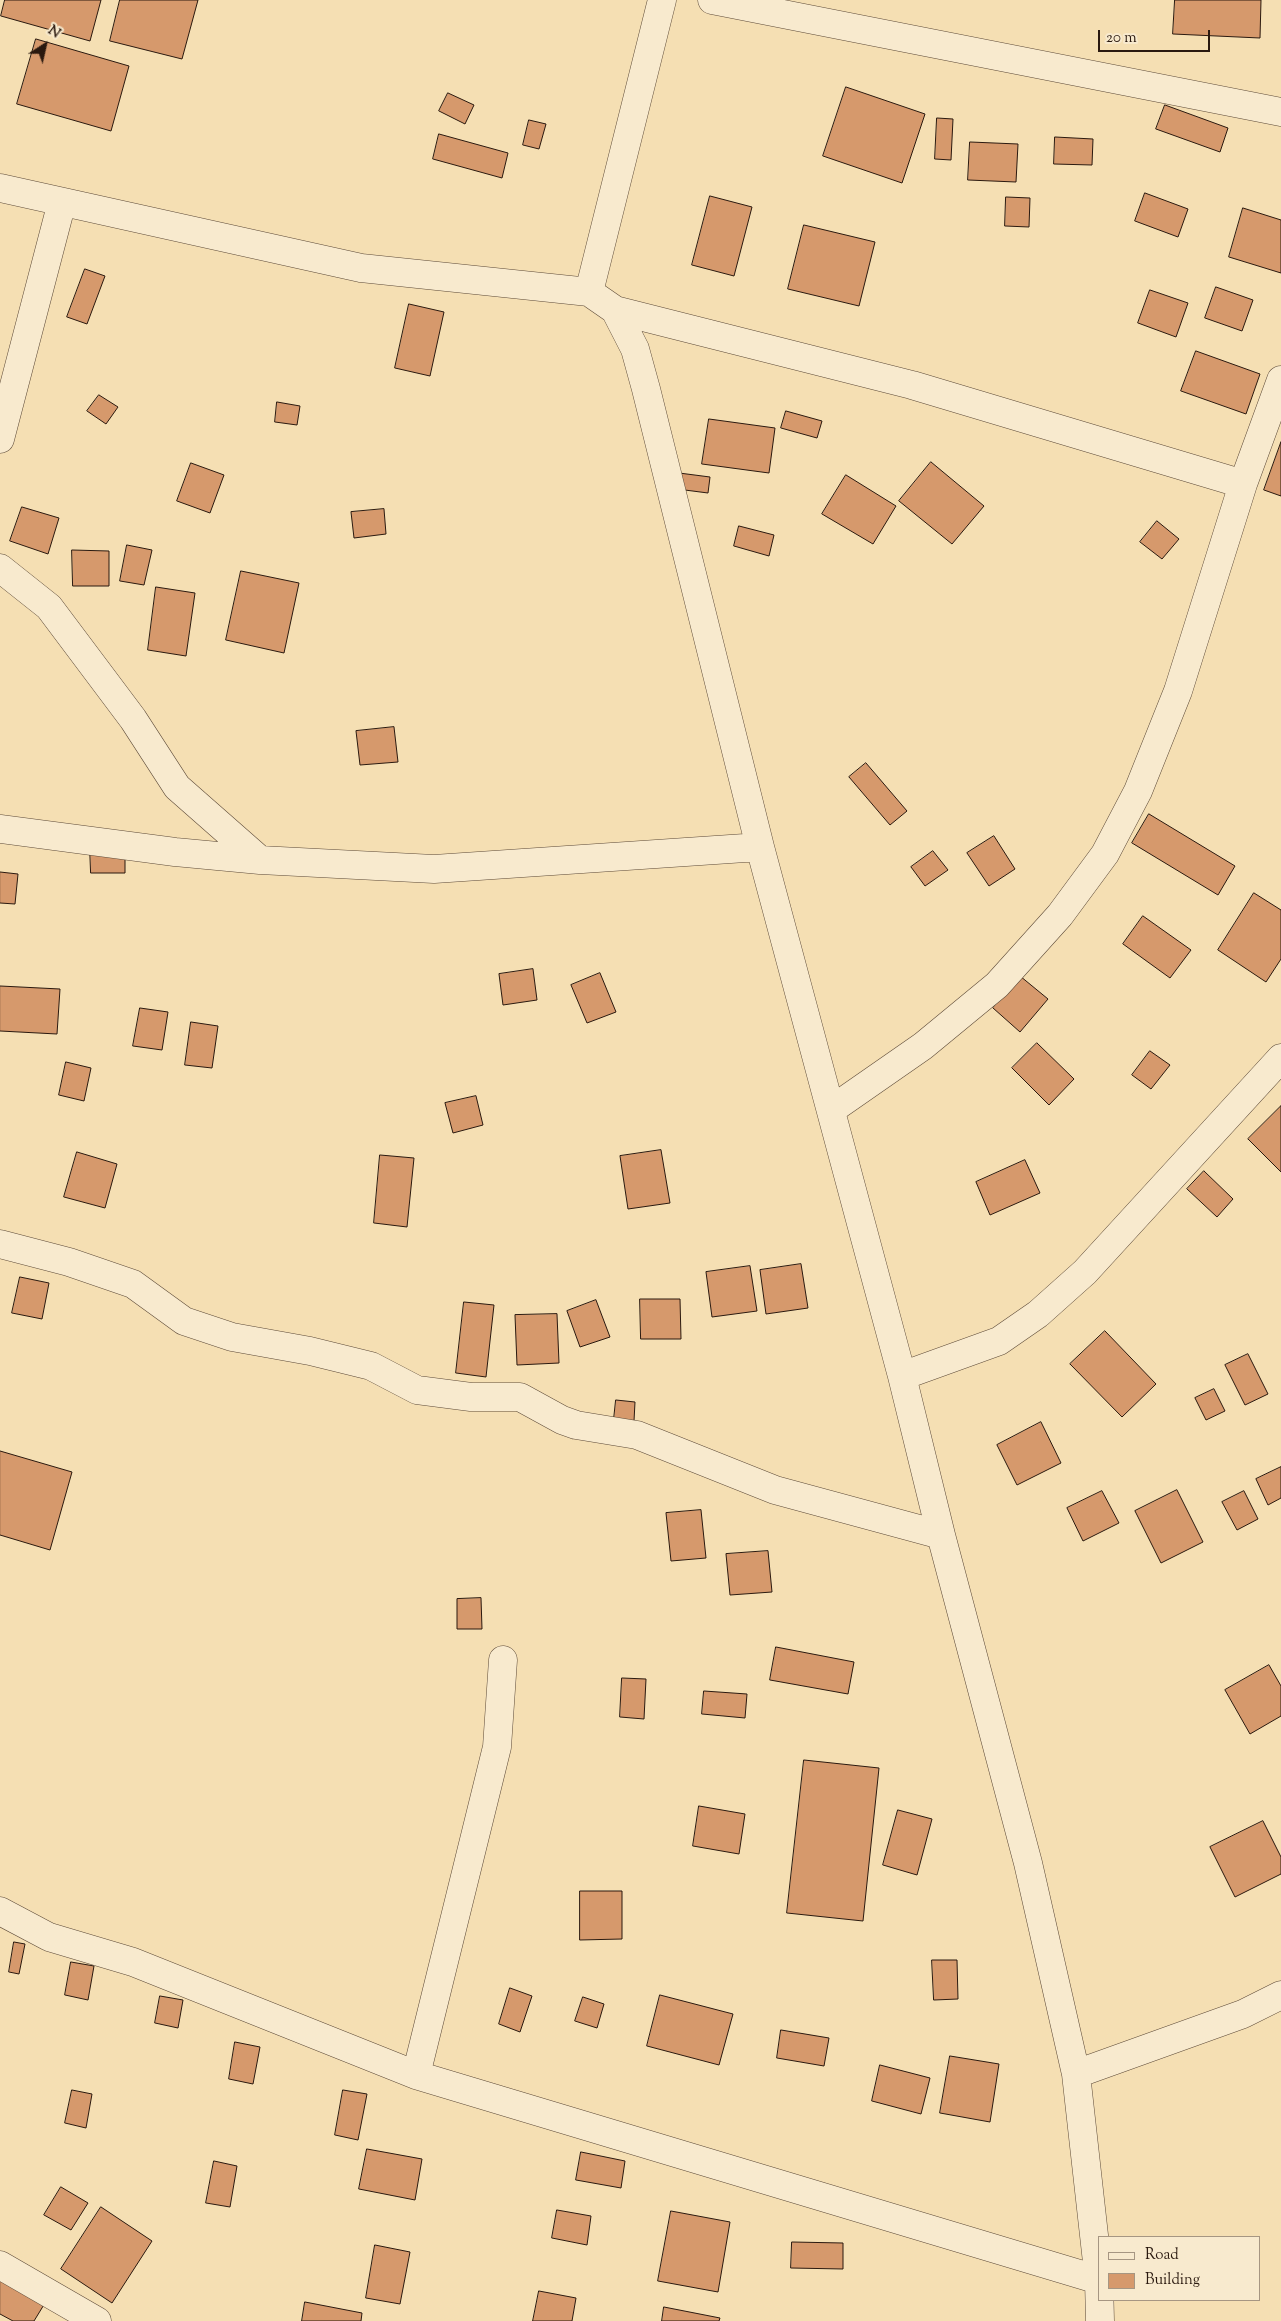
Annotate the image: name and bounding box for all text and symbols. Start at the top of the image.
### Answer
north arrow [20,20,70,70]
scale bar [1101,20,1214,52]
text: N [43,21,64,44]
text: 20 m [1106,28,1137,49]
legend [1098,2236,1261,2301]
text: Road [1145,2245,1179,2266]
text: Building [1145,2270,1200,2291]

